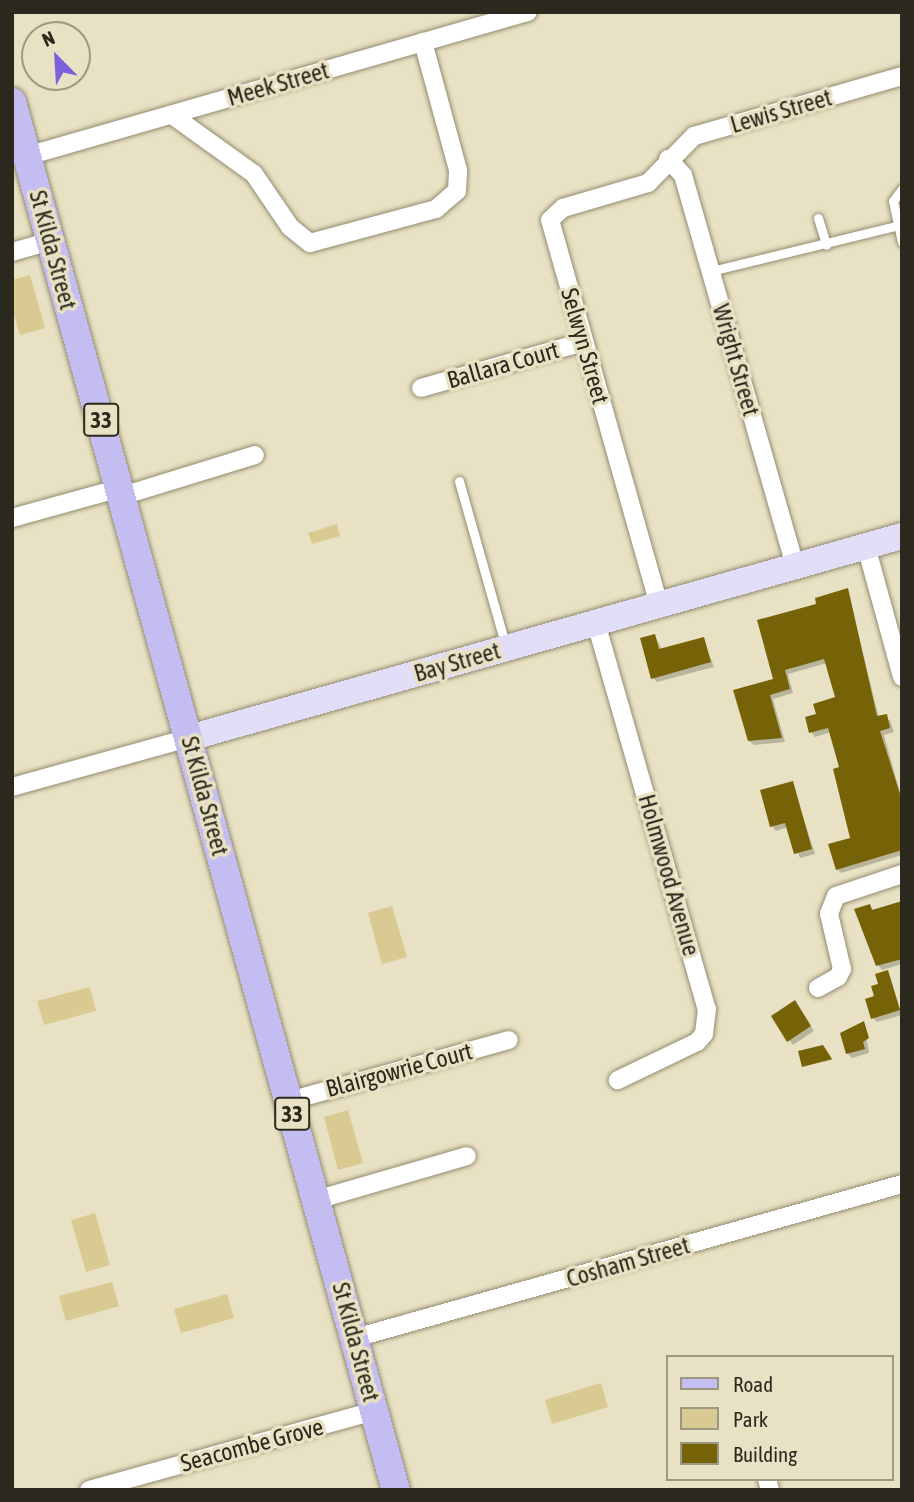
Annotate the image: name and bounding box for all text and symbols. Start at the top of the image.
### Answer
north arrow [21,21,91,91]
text: N [39,26,58,51]
street label: Meek Street [224,56,332,112]
street label: Lewis Street [727,83,835,139]
street label: St Kilda Street [23,187,83,313]
street label: Selwyn Street [555,285,615,407]
street label: Wright Street [706,301,766,419]
street label: Ballara Court [444,335,562,395]
road number: 33 [82,400,120,440]
street label: Bay Street [411,636,503,688]
street label: St Kilda Street [175,733,235,859]
street label: Holmwood Avenue [632,791,706,959]
street label: Blairgowrie Court [323,1037,475,1103]
road number: 33 [273,1094,311,1134]
street label: Cosham Street [563,1231,693,1293]
street label: St Kilda Street [326,1279,386,1405]
legend [666,1355,893,1481]
text: Road [733,1372,773,1396]
text: Park [733,1407,768,1431]
street label: Seacombe Grove [178,1412,326,1478]
text: Building [733,1442,797,1466]

